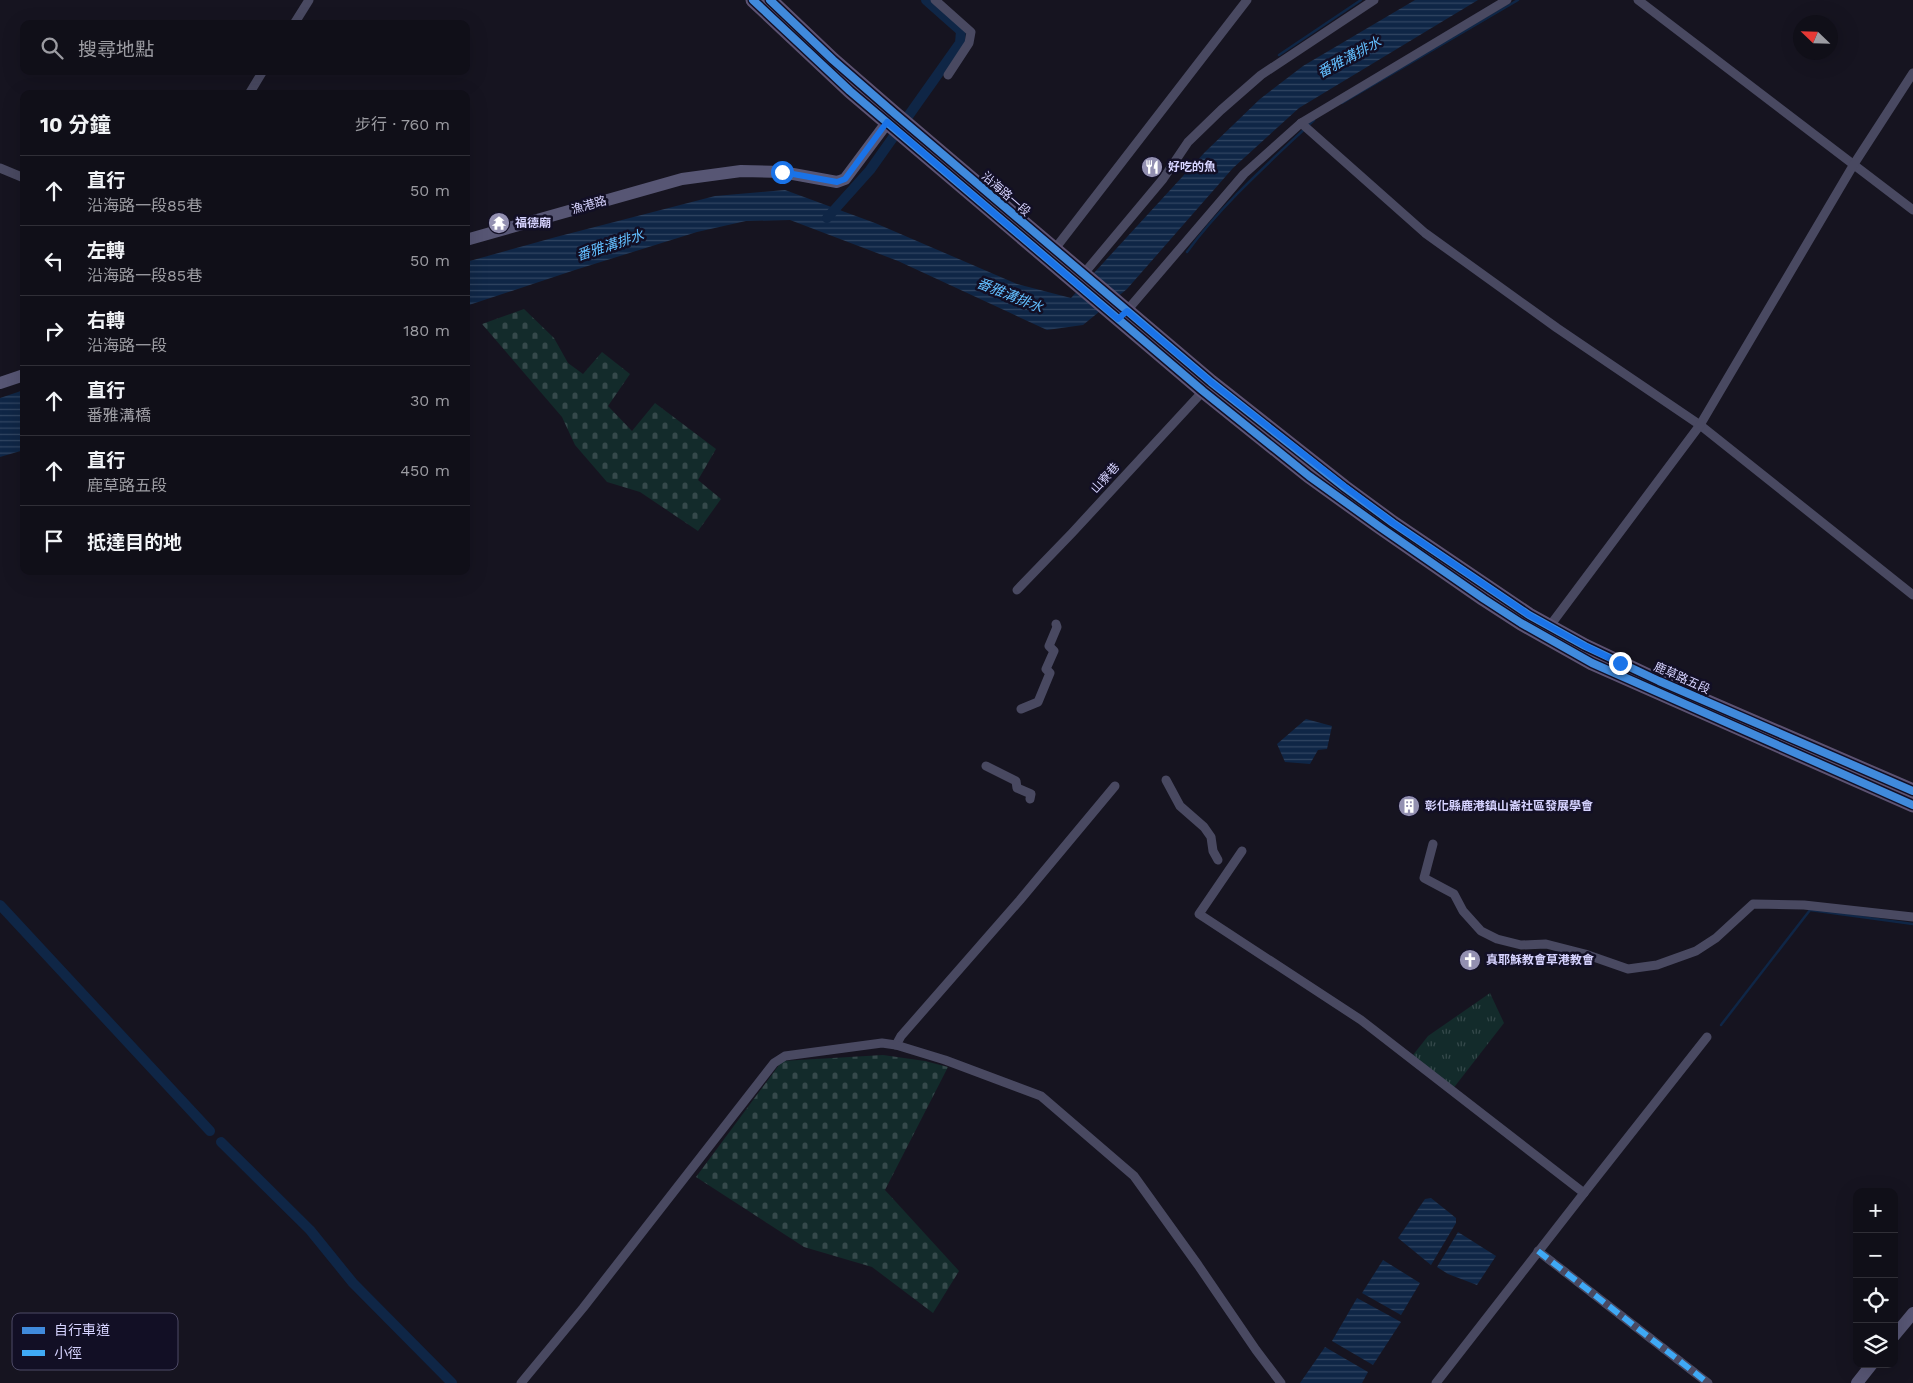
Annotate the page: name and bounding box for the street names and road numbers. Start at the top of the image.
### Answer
street label: 沿海路一段 [979,169,1033,219]
street label: 漁港路 [570,193,608,217]
street label: 山寮巷 [1088,460,1122,496]
street label: 鹿草路五段 [1652,659,1712,697]

